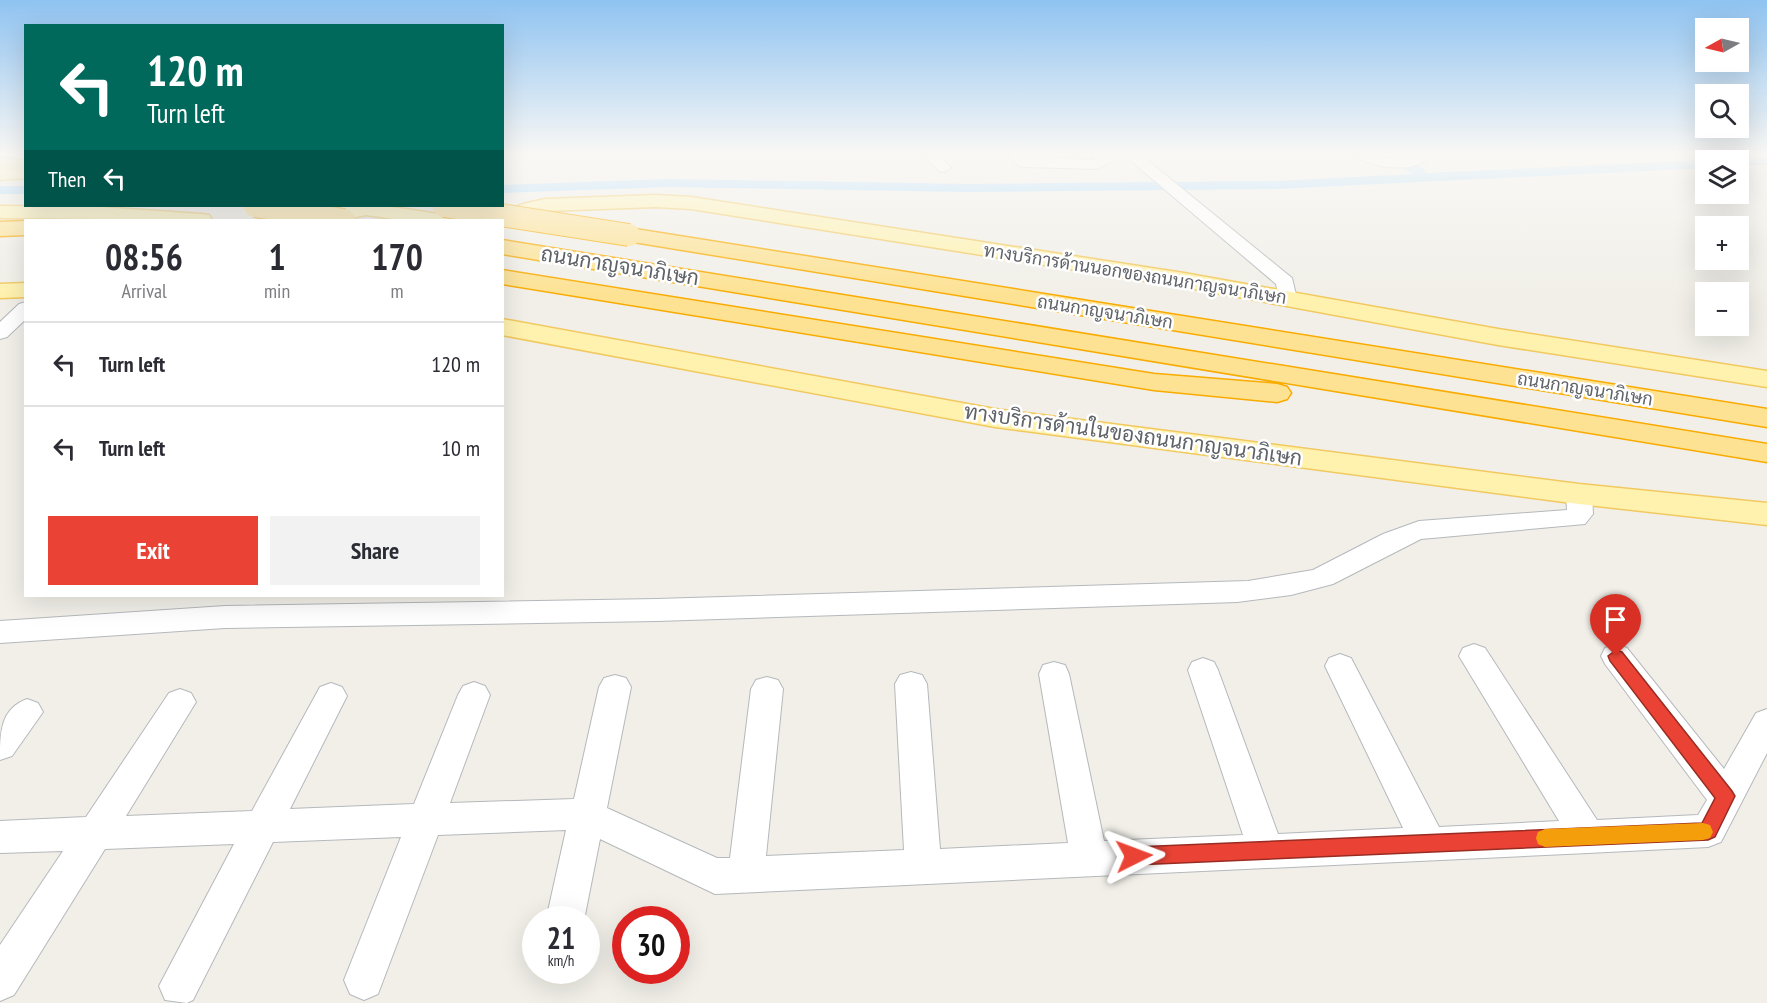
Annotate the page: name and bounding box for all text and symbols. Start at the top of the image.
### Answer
north arrow [1695,18,1749,72]
map controls [1695,18,1749,336]
text: 120 m [147,43,244,98]
icon: left [48,48,126,126]
button: search [1695,84,1749,138]
text: Turn left [147,96,225,130]
button: layers [1695,150,1749,204]
icon: left [98,162,131,195]
text: Then [48,165,86,193]
button: + [1695,216,1749,270]
text: 08:56 [105,233,183,280]
text: 1 [268,233,286,280]
text: 170 [371,233,423,280]
street label: ทางบริการด้านนอกของถนนกาญจนาภิเษก [982,238,1288,309]
street label: ถนนกาญจนาภิเษก [539,240,701,291]
text: Arrival [121,278,167,304]
text: min [264,278,290,304]
text: m [391,278,404,304]
button: − [1695,282,1749,336]
street label: ถนนกาญจนาภิเษก [1036,289,1174,334]
icon: left [48,348,81,381]
text: Turn left [99,350,165,378]
text: 120 m [431,350,480,378]
street label: ถนนกาญจนาภิเษก [1516,366,1654,411]
street label: ทางบริการด้านในของถนนกาญจนาภิเษก [962,397,1304,472]
icon: left [48,432,81,465]
text: Turn left [99,434,165,462]
text: 10 m [441,434,480,462]
button: Exit [48,516,258,585]
button: Share [270,516,480,585]
pin [1590,594,1641,656]
icon: arrive [1599,603,1632,636]
position arrow [1102,824,1166,888]
speed limit sign: 30 [612,906,690,984]
text: 21 [547,918,575,957]
text: km/h [548,951,574,970]

